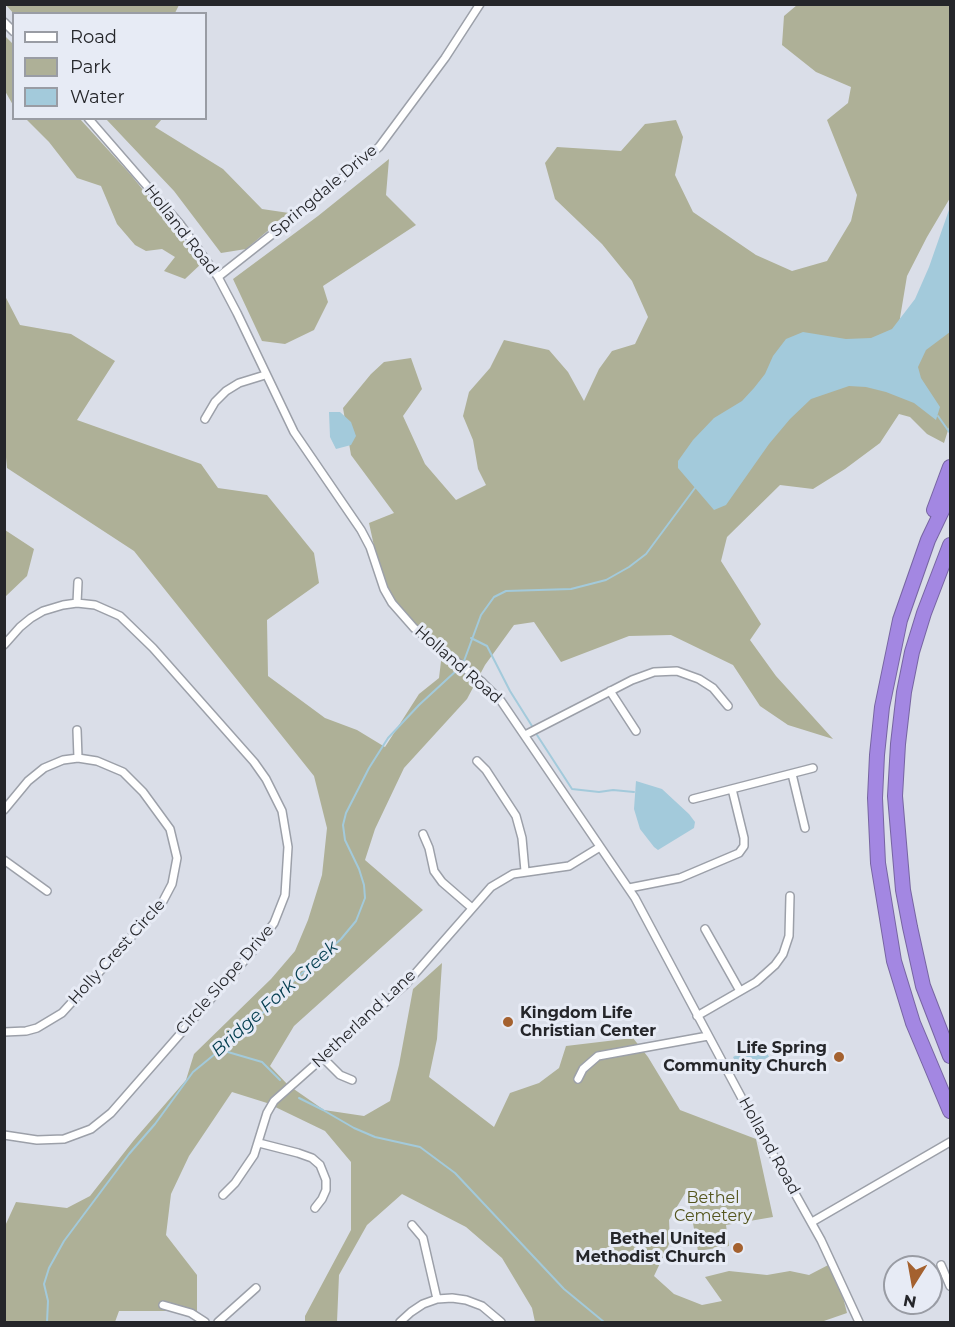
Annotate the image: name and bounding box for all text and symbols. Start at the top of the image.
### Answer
legend [12,12,207,120]
text: Road [70,26,117,48]
text: Park [70,56,111,78]
text: Water [70,86,125,108]
street label: Springdale Drive [267,141,381,241]
street label: Holland Road [140,181,222,279]
street label: Holland Road [411,622,505,708]
street label: Holly Crest Circle [65,895,169,1009]
street label: Circle Slope Drive [172,921,278,1039]
water label: Bridge Fork Creek [207,936,343,1062]
street label: Netherland Lane [308,966,420,1072]
place label: Kingdom Life Christian Center [520,1003,656,1041]
marker: Kingdom Life Christian Center [501,1015,515,1029]
place label: Life Spring Community Church [663,1038,827,1076]
marker: Life Spring Community Church [832,1050,846,1064]
street label: Holland Road [734,1094,804,1198]
park label: Bethel Cemetery [674,1188,752,1226]
place label: Bethel United Methodist Church [575,1229,726,1267]
marker: Bethel United Methodist Church [731,1241,745,1255]
north arrow [883,1255,943,1315]
text: N [902,1291,918,1312]

